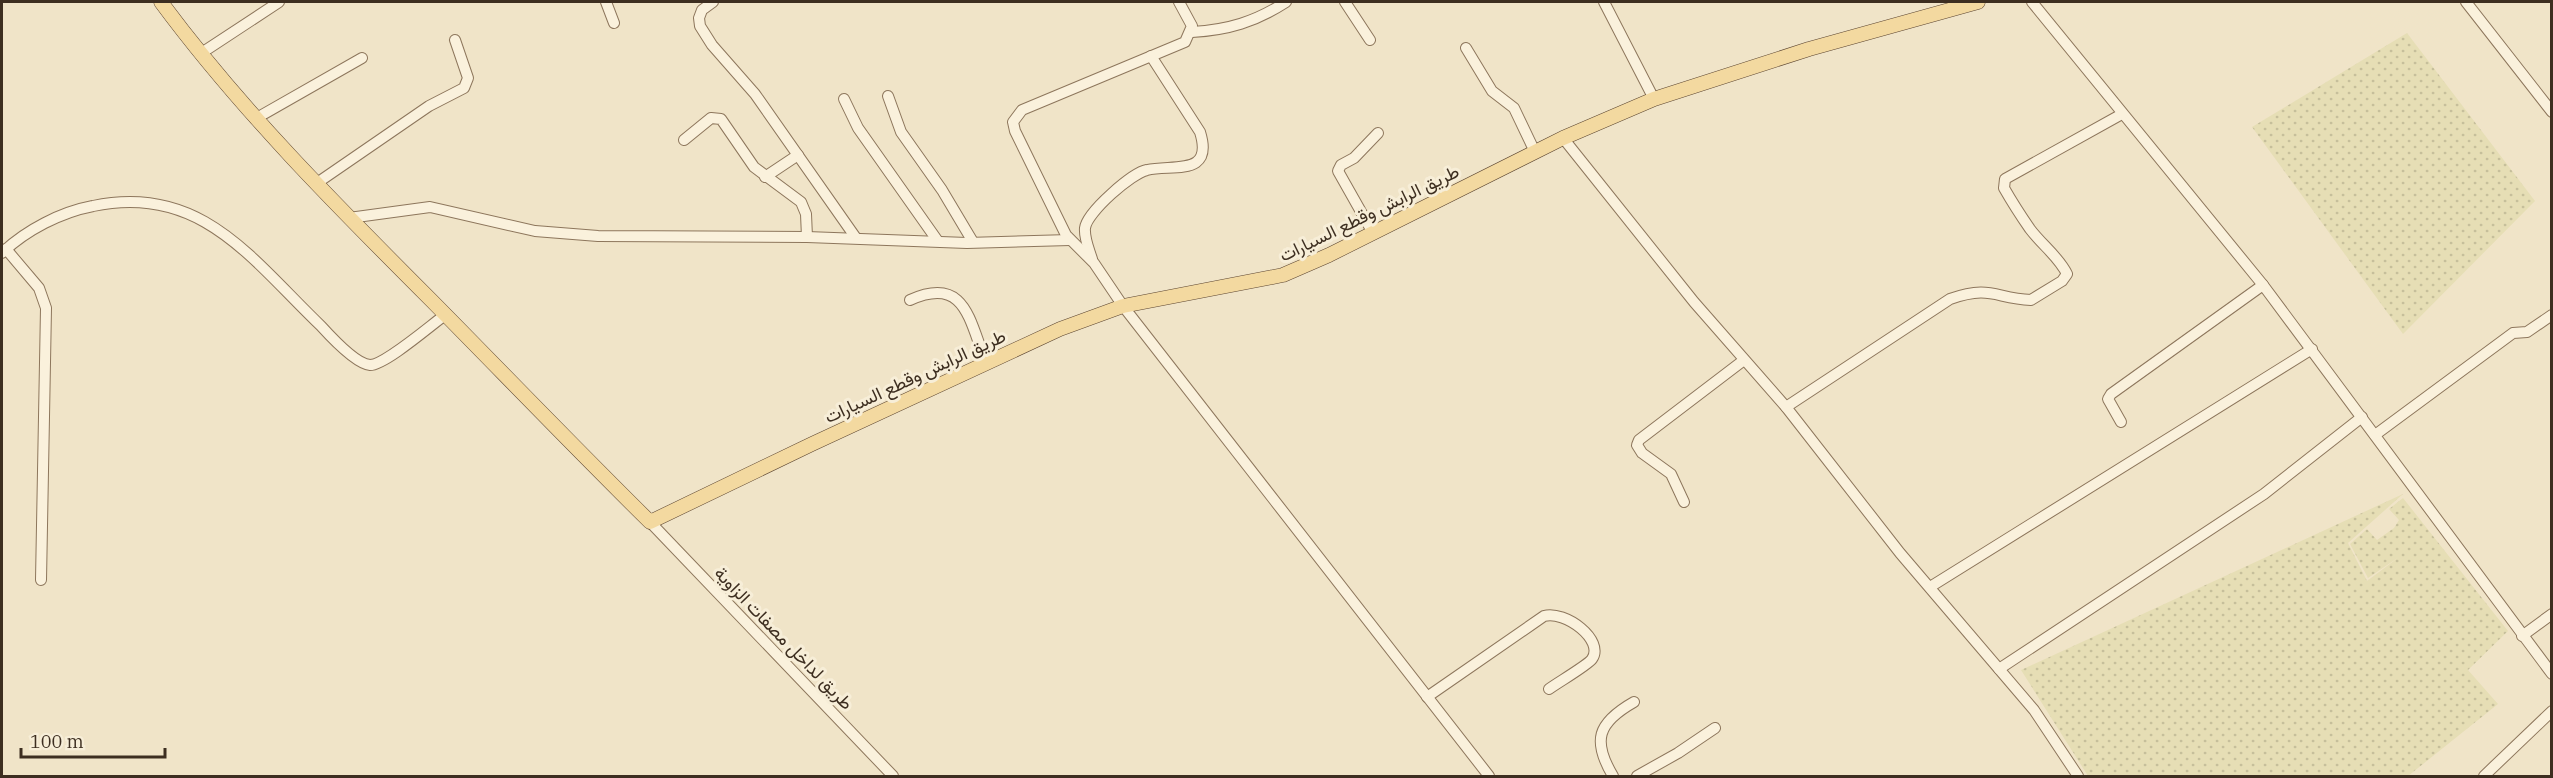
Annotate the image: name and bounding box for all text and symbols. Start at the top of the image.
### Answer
street label: طريق الرابش وقطع السيارات [1275,159,1463,267]
street label: طريق الرابش وقطع السيارات [821,324,1010,429]
street label: طريق لداخل مصفات الزاوية [710,562,858,714]
scale bar [21,721,165,759]
text: 100 m [30,730,84,753]

